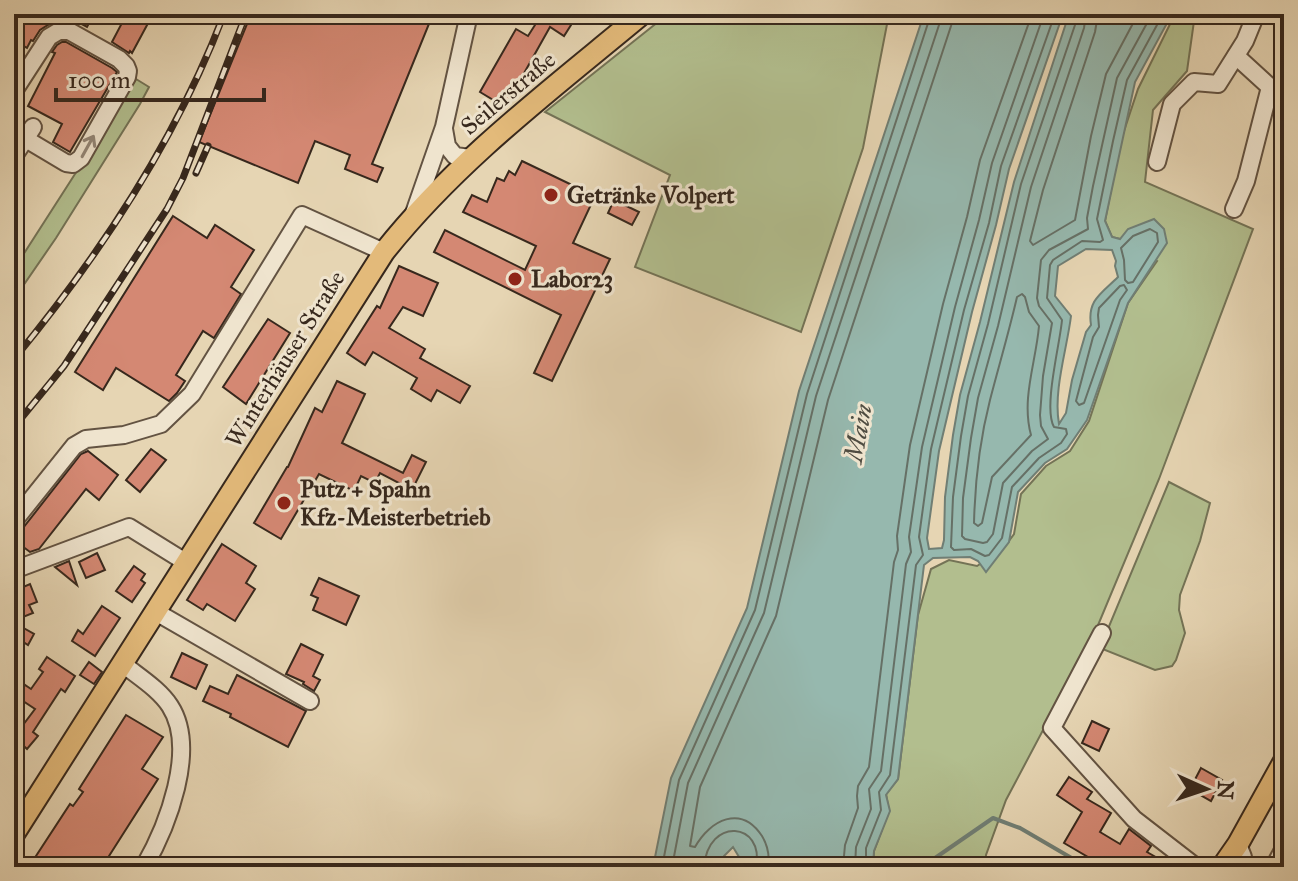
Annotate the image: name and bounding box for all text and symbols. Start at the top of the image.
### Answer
street label: Seilerstraße [454,45,562,141]
scale bar [56,52,264,102]
text: 100 m [68,65,131,95]
one-way arrow [81,134,96,158]
place label: Getränke Volpert [567,180,735,210]
marker: Getränke Volpert [542,186,560,204]
place label: Labor23 [531,264,613,294]
street label: Winterhäuser Straße [219,265,351,453]
marker: Labor23 [506,270,524,288]
water label: Main [836,401,879,468]
place label: Putz + Spahn Kfz-Meisterbetrieb [300,474,491,532]
marker: Putz + Spahn Kfz-Meisterbetrieb [275,494,293,512]
north arrow [1166,749,1246,829]
text: N [1211,780,1239,800]

